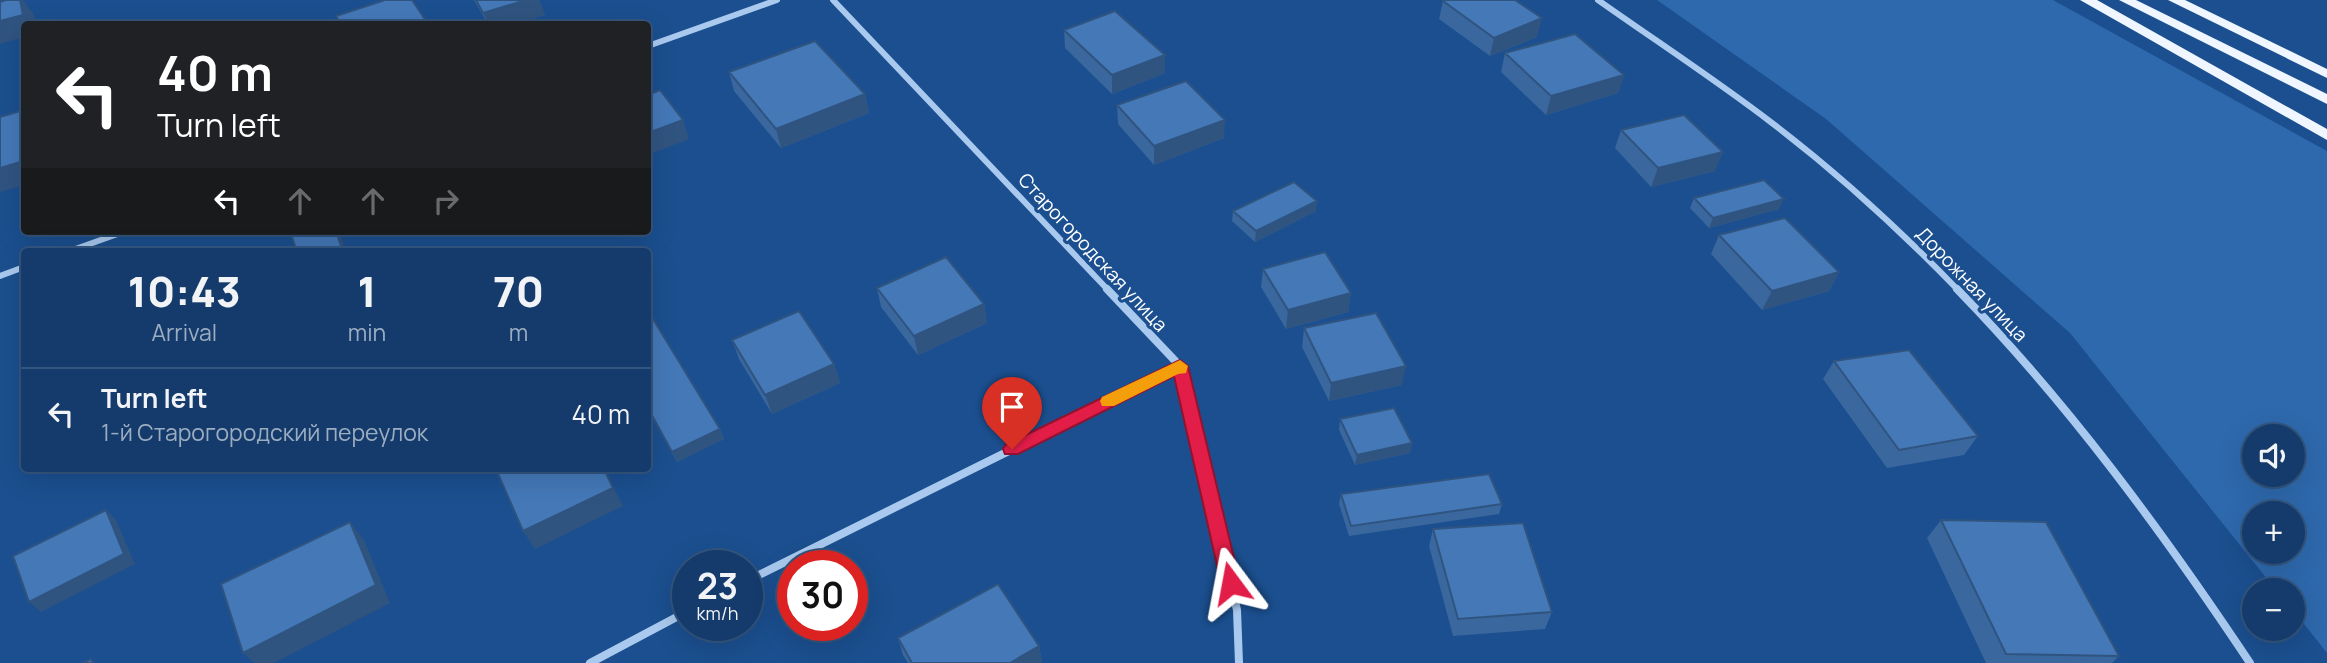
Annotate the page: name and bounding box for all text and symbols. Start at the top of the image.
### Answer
text: 40 m [157,39,273,106]
icon: left [42,49,133,140]
text: Turn left [157,103,281,147]
street label: Старогородская улица [1013,167,1173,337]
icon: left [208,182,246,220]
icon: ahead [281,182,319,220]
icon: ahead [354,182,392,220]
icon: right [427,182,465,220]
street label: Дорожная улица [1910,221,2034,347]
text: 10:43 [128,262,241,320]
text: 1 [357,262,376,320]
text: 70 [493,262,544,320]
text: Arrival [151,316,217,348]
text: min [348,316,386,348]
text: m [509,316,528,348]
pin [982,377,1042,449]
text: Turn left [101,380,208,416]
icon: arrive [993,388,1031,426]
icon: left [42,395,80,433]
text: 40 m [572,396,630,432]
text: 1-й Старогородский переулок [101,416,428,448]
map controls [2242,424,2305,641]
button: sound [2242,424,2305,487]
button: + [2242,501,2305,564]
position arrow [1194,546,1268,620]
speed limit sign: 30 [777,550,868,641]
text: 23 [697,562,738,610]
button: − [2242,578,2305,641]
text: km/h [697,601,738,625]

